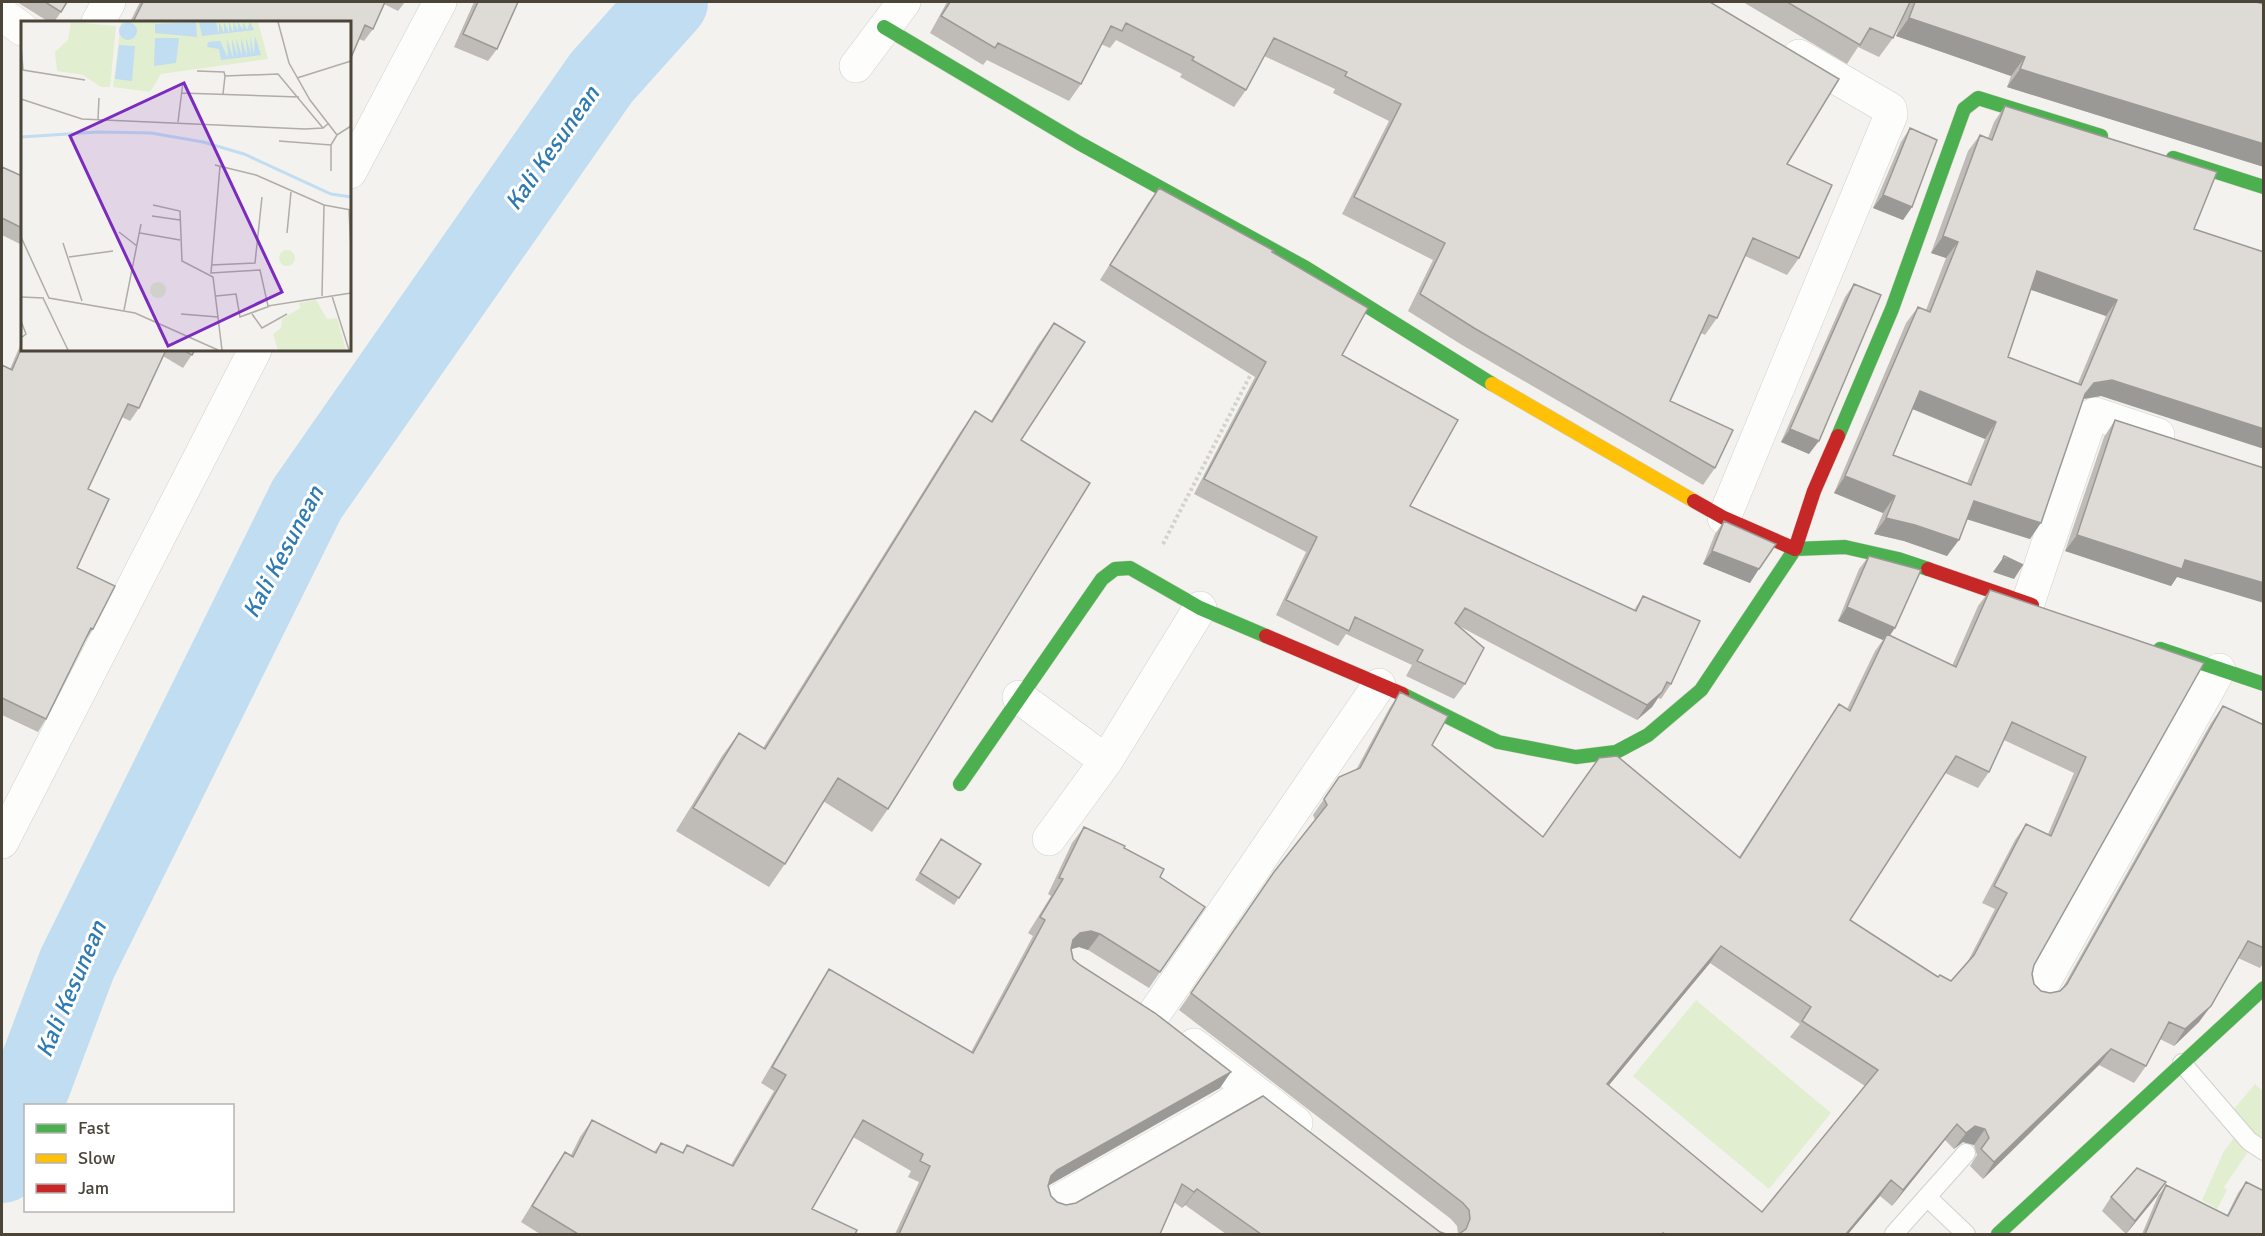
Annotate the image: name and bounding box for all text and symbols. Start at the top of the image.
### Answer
inset map [21,21,351,351]
water label: Kali Kesunean [498,79,606,216]
water label: Kali Kesunean [236,480,331,623]
water label: Kali Kesunean [29,916,114,1062]
legend [24,1104,234,1212]
text: Fast [78,1117,110,1139]
text: Slow [78,1147,115,1169]
text: Jam [78,1177,109,1199]

